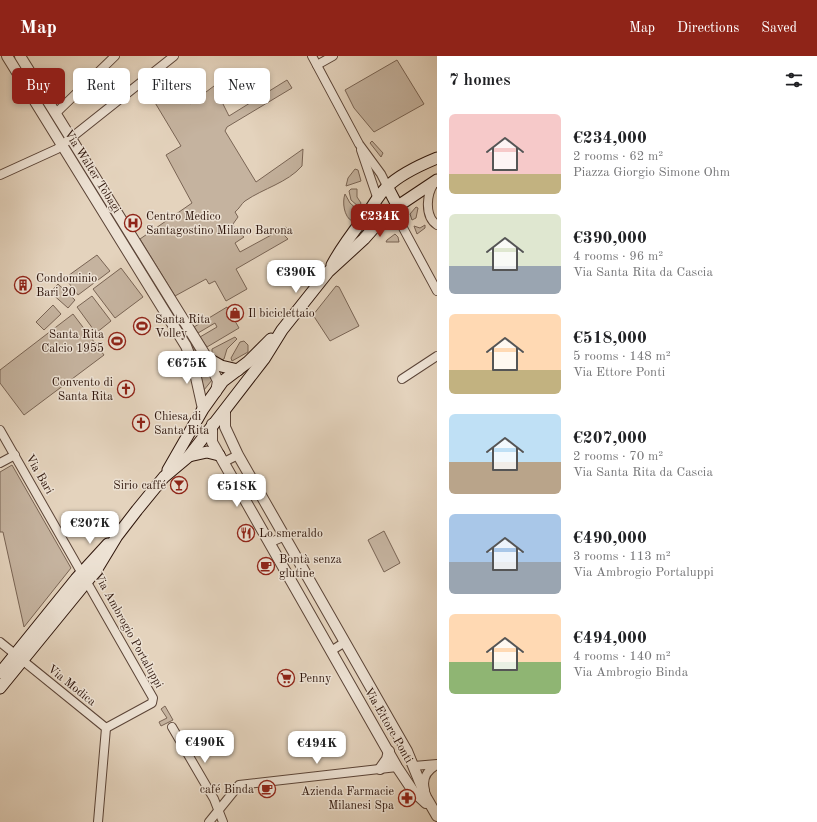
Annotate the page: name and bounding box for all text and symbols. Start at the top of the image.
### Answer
text: Map [20,19,57,38]
text: Map [629,21,655,35]
text: Directions [677,21,739,35]
text: Saved [761,21,797,35]
chip: Buy [12,68,65,104]
chip: Rent [73,68,130,104]
chip: Filters [138,68,206,104]
chip: New [214,68,270,104]
icon: filters [783,69,805,91]
text: 7 homes [449,72,511,89]
street label: Via Walter Tobagi [62,128,123,215]
icon: home [481,130,529,178]
text: €234,000 [573,130,647,147]
text: 2 rooms · 62 m² [573,150,663,163]
text: Piazza Giorgio Simone Ohm [573,166,730,179]
pin: €234K [352,204,408,238]
text: €234K [360,210,400,223]
place label: Centro Medico Santagostino Milano Barona [146,211,293,237]
hospital icon: Centro Medico Santagostino Milano Barona [123,213,143,233]
icon: home [481,230,529,278]
text: €390,000 [573,230,647,247]
text: 4 rooms · 96 m² [573,250,663,263]
pin: €390K [268,260,324,294]
text: €390K [276,266,316,279]
text: Via Santa Rita da Cascia [573,266,713,279]
place label: Condominio Bari 20 [36,273,97,299]
building icon: Condominio Bari 20 [13,275,33,295]
shop icon: Il biciclettaio [225,303,245,323]
place label: Il biciclettaio [248,308,315,320]
place label: Santa Rita Volley [155,314,210,340]
sports icon: Santa Rita Volley [132,316,152,336]
place label: Santa Rita Calcio 1955 [41,329,104,355]
icon: home [481,330,529,378]
text: €518,000 [573,330,647,347]
sports icon: Santa Rita Calcio 1955 [107,331,127,351]
text: 5 rooms · 148 m² [573,350,671,363]
pin: €675K [159,351,215,385]
text: €675K [167,357,207,370]
text: Via Ettore Ponti [573,366,665,379]
place label: Convento di Santa Rita [52,377,113,403]
church icon: Convento di Santa Rita [116,379,136,399]
place label: Chiesa di Santa Rita [154,411,209,437]
church icon: Chiesa di Santa Rita [131,413,151,433]
icon: home [481,430,529,478]
text: €207,000 [573,430,647,447]
text: 2 rooms · 70 m² [573,450,663,463]
street label: Via Bari [23,453,55,496]
text: Via Santa Rita da Cascia [573,466,713,479]
pin: €518K [209,474,265,508]
bar icon: Sirio caffé [169,475,189,495]
place label: Sirio caffé [113,480,166,492]
text: €518K [217,480,257,493]
pin: €207K [62,511,118,545]
text: €207K [70,517,110,530]
restaurant icon: Lo smeraldo [236,523,256,543]
place label: Lo smeraldo [259,528,323,540]
icon: home [481,530,529,578]
text: €490,000 [573,530,647,547]
text: 3 rooms · 113 m² [573,550,671,563]
place label: Bontà senza glutine [279,554,342,580]
cafe icon: Bontà senza glutine [256,556,276,576]
text: Via Ambrogio Portaluppi [573,566,714,579]
street label: Via Ambrogio Portaluppi [91,571,165,690]
icon: home [481,630,529,678]
text: €494,000 [573,630,647,647]
text: 4 rooms · 140 m² [573,650,671,663]
street label: Via Modica [45,663,98,709]
text: Via Ambrogio Binda [573,666,688,679]
supermarket icon: Penny [276,668,296,688]
place label: Penny [299,673,332,685]
street label: Via Ettore Ponti [362,686,415,765]
pin: €490K [177,730,233,764]
pin: €494K [289,731,345,765]
text: €490K [185,736,225,749]
text: €494K [297,737,337,750]
cafe icon: café Binda [257,779,277,799]
place label: café Binda [200,784,254,796]
place label: Azienda Farmacie Milanesi Spa [301,786,394,812]
pharmacy icon: Azienda Farmacie Milanesi Spa [397,788,417,808]

